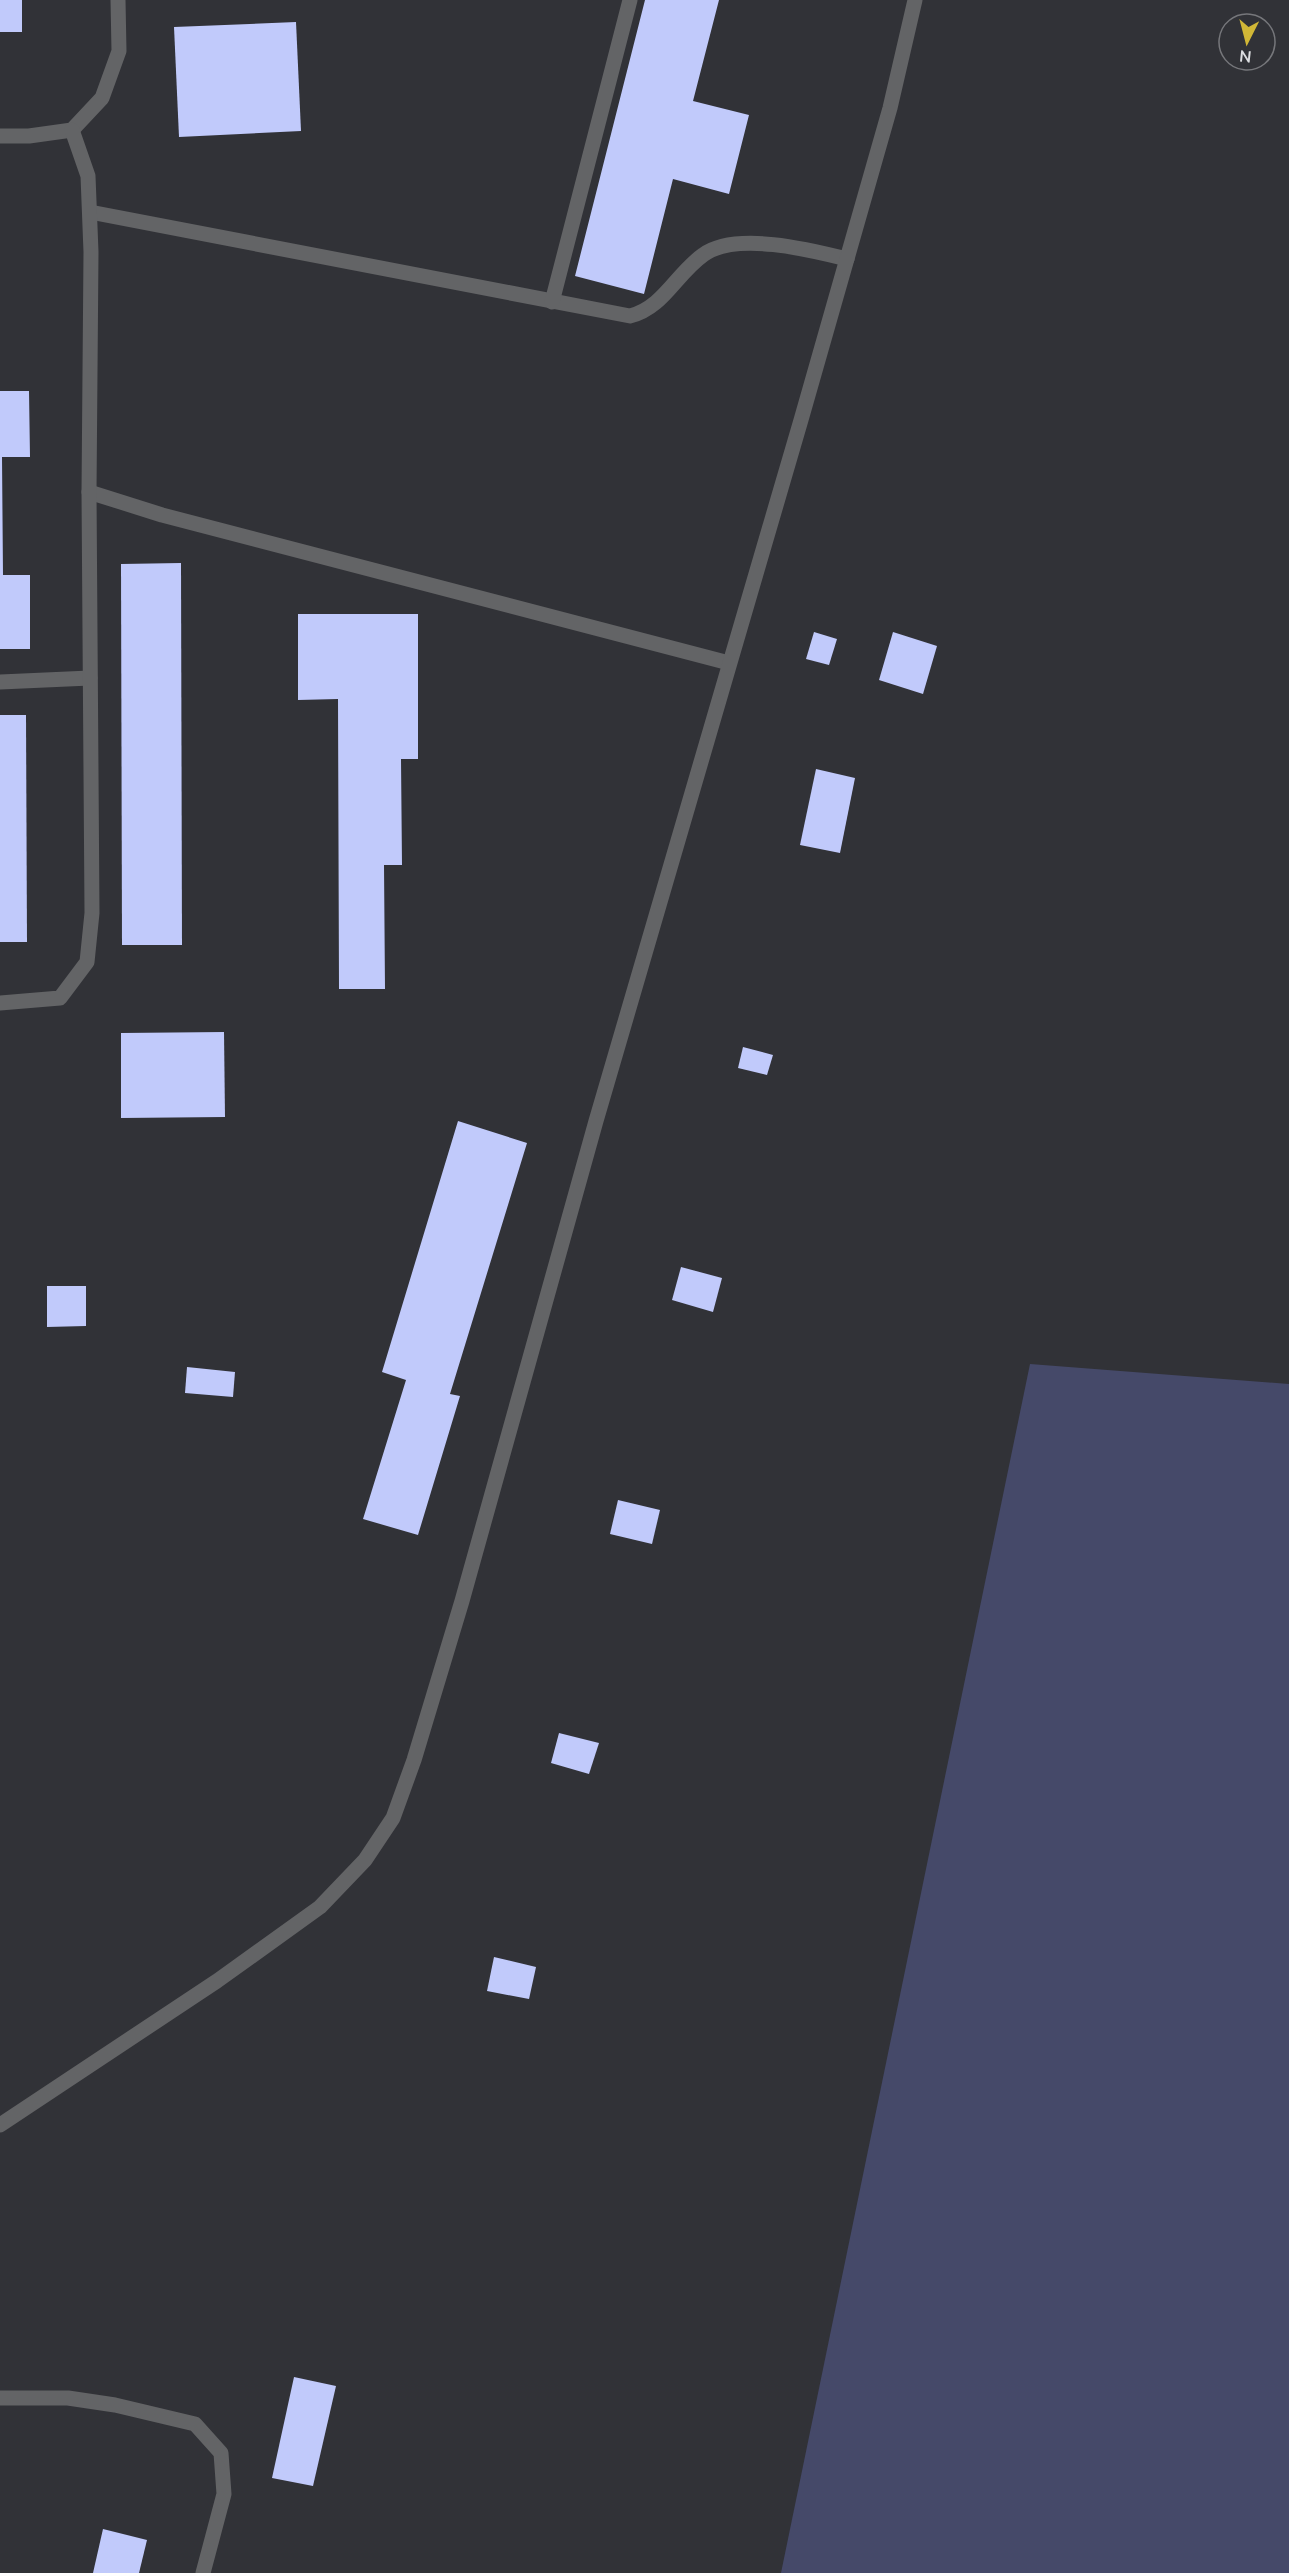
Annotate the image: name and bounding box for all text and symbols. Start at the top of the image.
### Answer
north arrow [1217,12,1277,72]
text: N [1238,46,1252,67]

